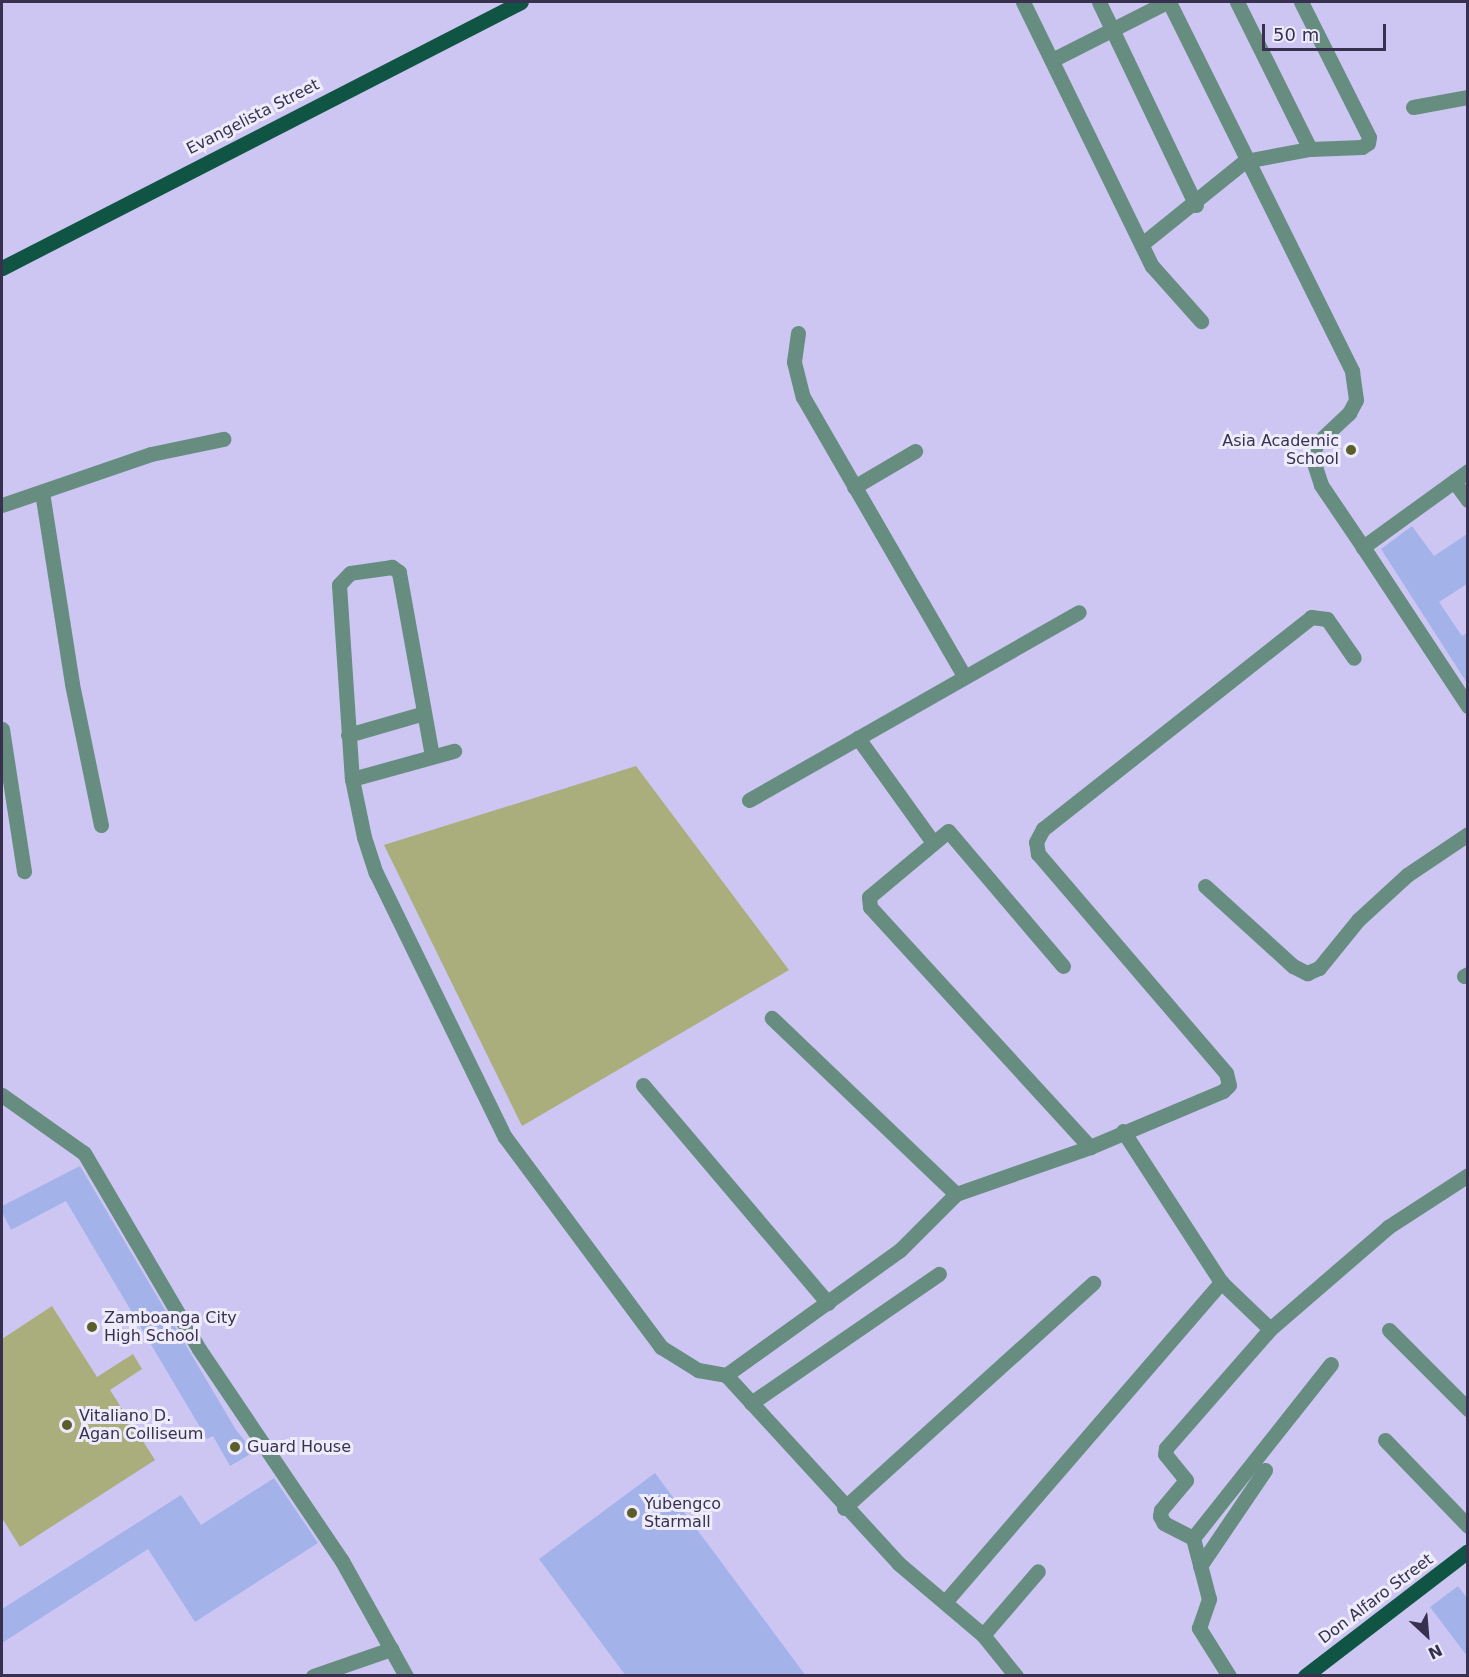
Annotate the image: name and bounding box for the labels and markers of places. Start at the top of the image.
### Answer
place label: Asia Academic School [1222,431,1339,469]
marker: Asia Academic School [1344,443,1358,457]
place label: Zamboanga City High School [104,1308,237,1346]
marker: Zamboanga City High School [85,1320,99,1334]
place label: Vitaliano D. Agan Colliseum [79,1406,203,1444]
marker: Vitaliano D. Agan Colliseum [60,1418,74,1432]
place label: Guard House [247,1437,351,1457]
marker: Guard House [228,1440,242,1454]
place label: Yubengco Starmall [644,1494,721,1532]
marker: Yubengco Starmall [625,1506,639,1520]

